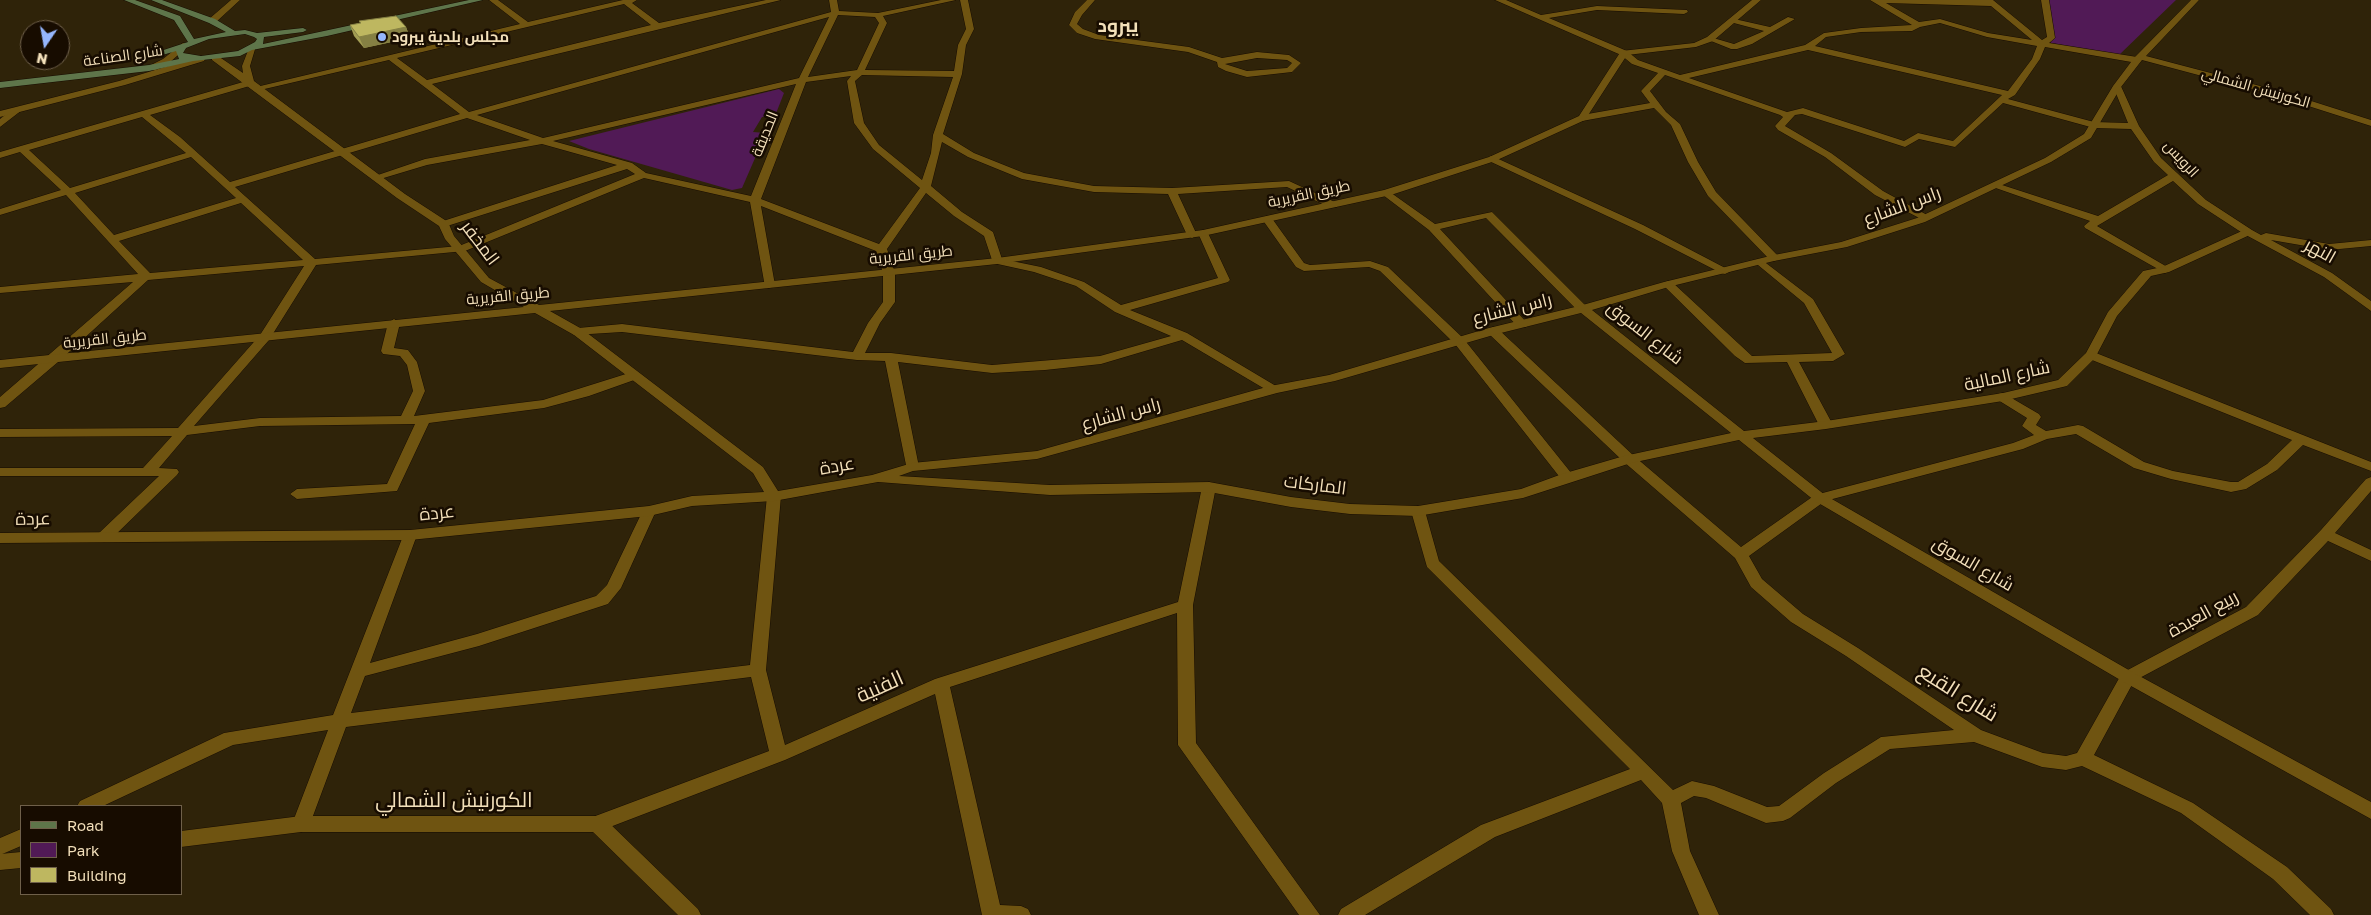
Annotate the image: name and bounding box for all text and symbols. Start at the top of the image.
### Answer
district label: يبرود [1098,15,1138,37]
north arrow [20,20,70,70]
place label: مجلس بلدية يبرود [392,28,509,46]
marker: مجلس بلدية يبرود [376,31,388,43]
street label: شارع الصناعة [82,42,164,70]
text: N [35,50,49,69]
street label: الكورنيش الشمالي [2199,64,2313,112]
street label: الحديقة [748,109,782,159]
street label: الرويس [2160,137,2202,181]
street label: طريق القريرية [1266,176,1352,212]
street label: راس الشارع [1860,182,1944,230]
street label: المخفر [456,217,504,269]
street label: النهر [2301,234,2339,268]
street label: طريق القريرية [868,242,954,268]
street label: طريق القريرية [465,283,551,309]
street label: راس الشارع [1470,289,1554,329]
street label: شارع السوق [1603,297,1687,369]
street label: طريق القريرية [62,326,148,352]
street label: شارع المالية [1962,356,2052,396]
street label: راس الشارع [1079,393,1163,435]
street label: عردة [818,452,856,480]
street label: الماركات [1283,470,1347,500]
street label: عردة [418,500,456,526]
street label: عردة [15,508,51,530]
street label: شارع السوق [1928,532,2018,596]
street label: ربيع العبدة [2164,586,2242,642]
street label: شارع القبع [1913,658,2003,728]
street label: الفنية [852,665,908,709]
street label: الكورنيش الشمالي [375,787,533,813]
legend [20,805,182,895]
text: Road [67,816,104,834]
text: Park [67,841,99,859]
text: Building [67,866,127,884]

